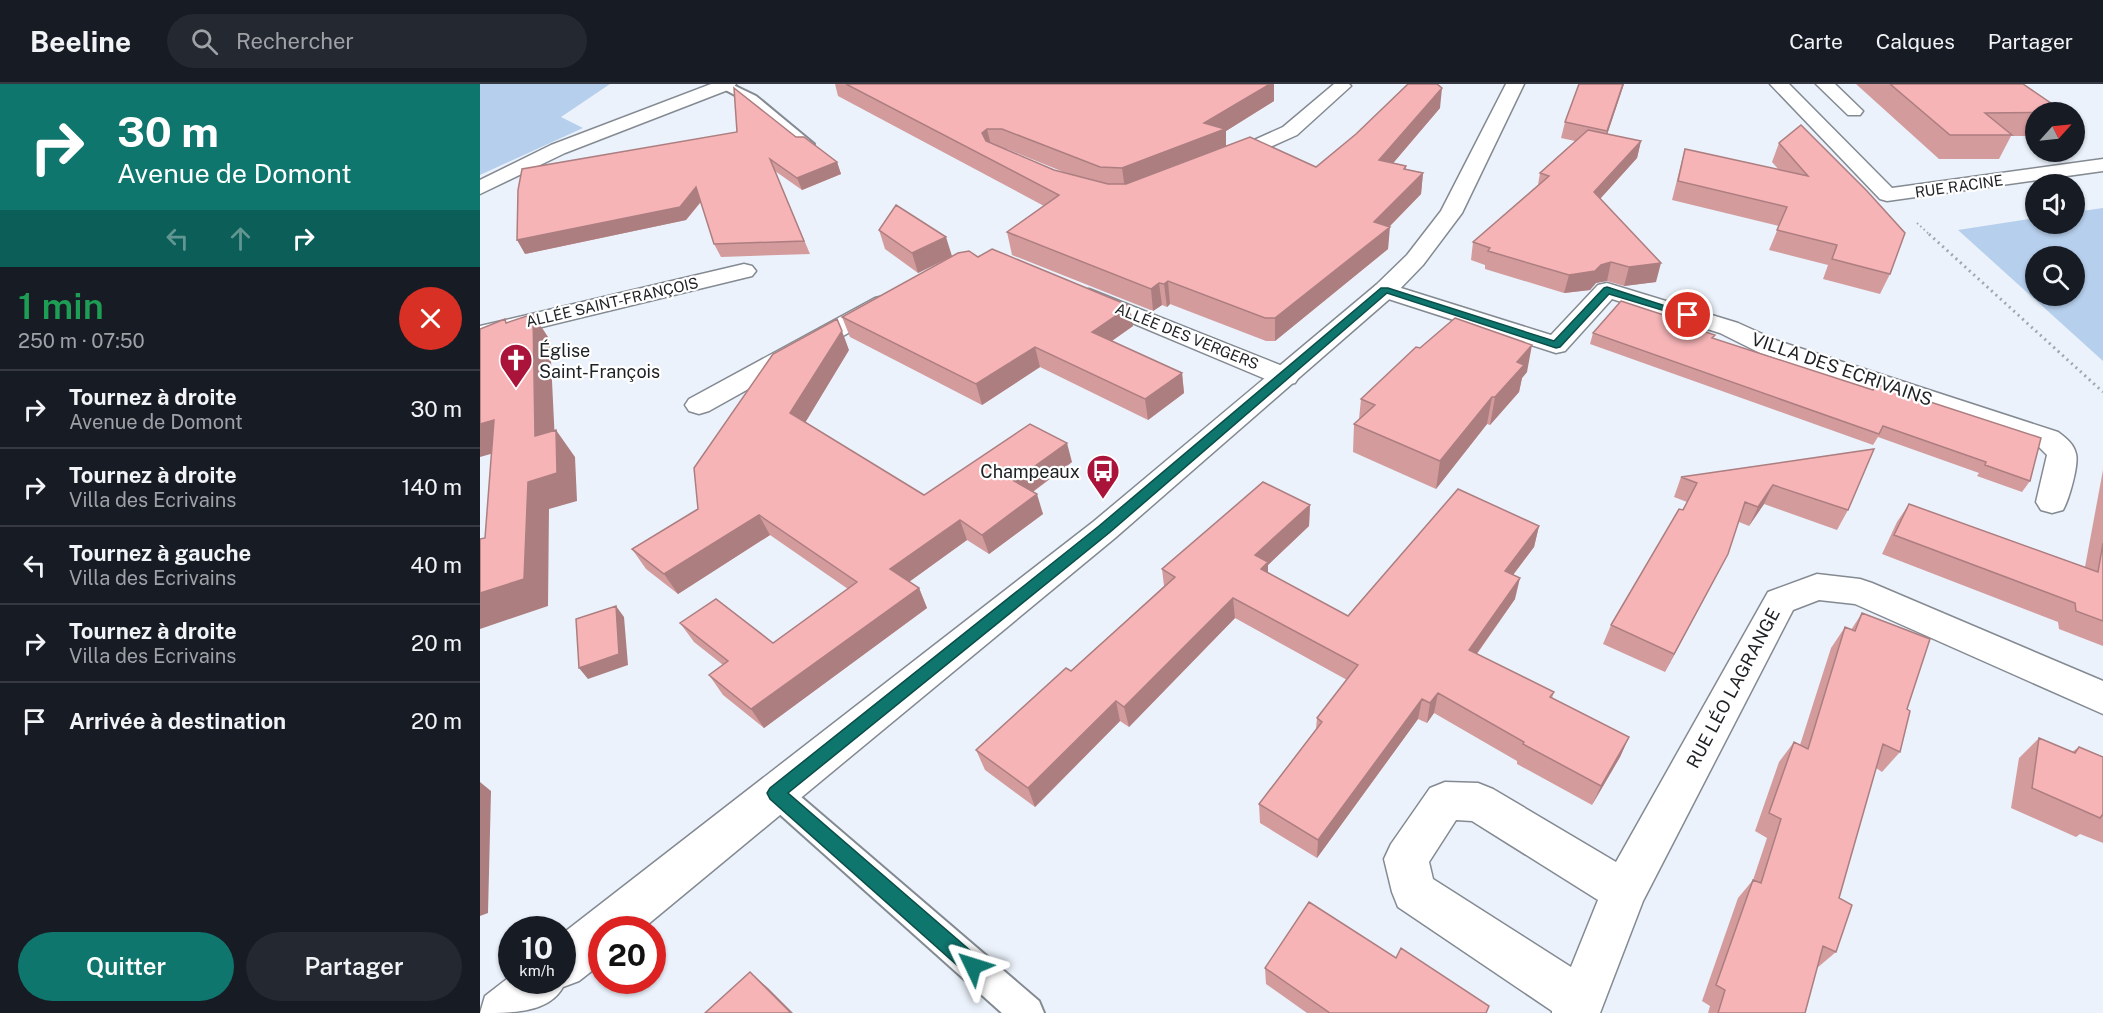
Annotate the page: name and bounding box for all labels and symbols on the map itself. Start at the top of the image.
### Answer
north arrow [2025,102,2085,162]
street label: RUE RACINE [1914,171,2004,201]
street label: ALLÉE SAINT-FRANÇOIS [524,274,700,330]
pin [1662,289,1713,340]
street label: ALLÉE DES VERGERS [1113,299,1261,373]
street label: VILLA DES ECRIVAINS [1749,328,1935,410]
place label: Église Saint-François [539,339,660,382]
church icon: Église Saint-François [498,342,534,389]
bus stop icon: Champeaux [1085,453,1121,500]
place label: Champeaux [980,461,1080,482]
street label: RUE LÉO LAGRANGE [1681,604,1784,772]
speed limit sign: 20 [588,916,666,994]
position arrow [941,934,1005,998]

